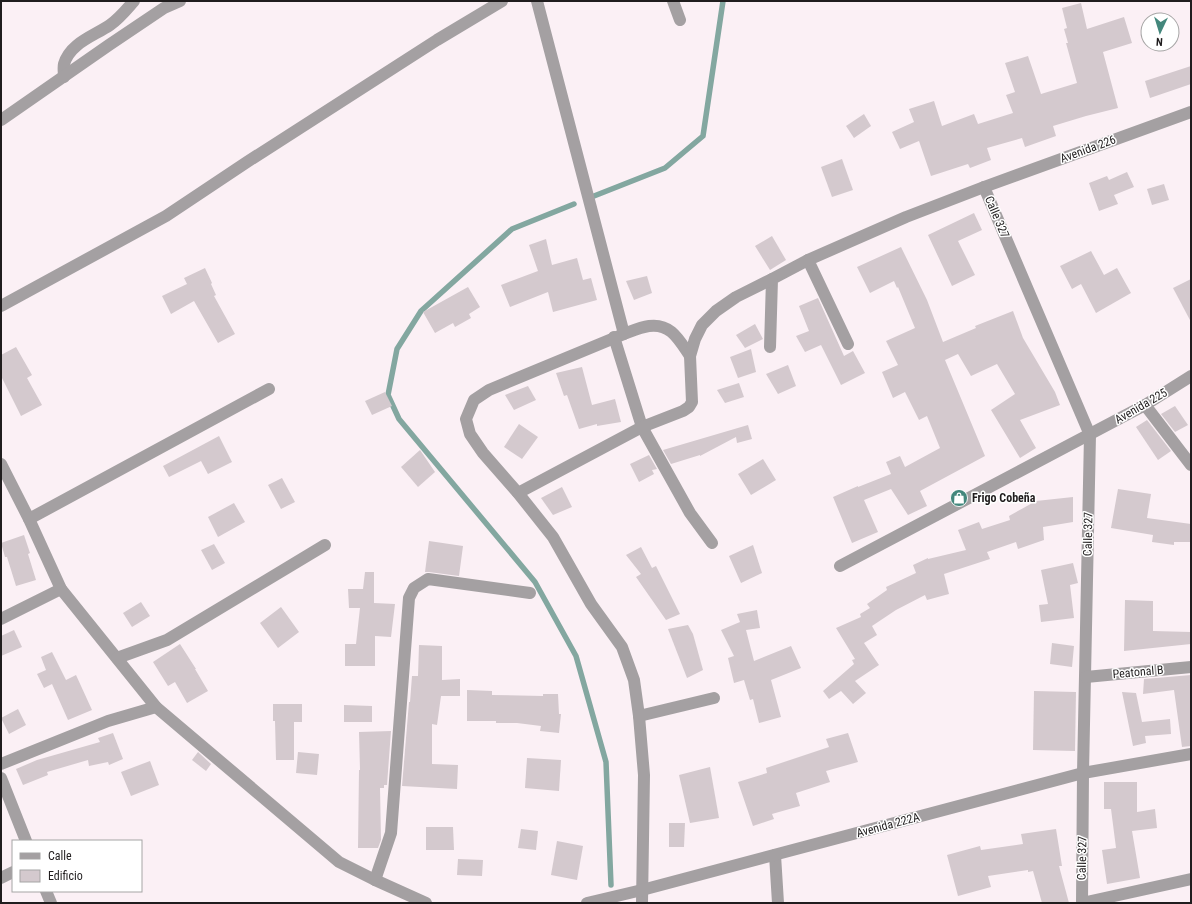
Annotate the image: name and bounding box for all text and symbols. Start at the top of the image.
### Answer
north arrow [1140,12,1180,52]
text: N [1155,35,1163,48]
street label: Avenida 226 [1058,132,1118,166]
street label: Calle 327 [982,194,1012,240]
street label: Avenida 225 [1112,385,1170,427]
shop icon: Frigo Cobeña [949,488,969,508]
place label: Frigo Cobeña [972,491,1036,505]
street label: Calle 327 [1081,512,1095,556]
street label: Peatonal B [1112,663,1164,681]
street label: Avenida 222A [855,810,921,840]
street label: Calle 327 [1075,836,1089,880]
legend [12,840,142,892]
text: Calle [48,849,72,863]
text: Edificio [48,869,83,883]

